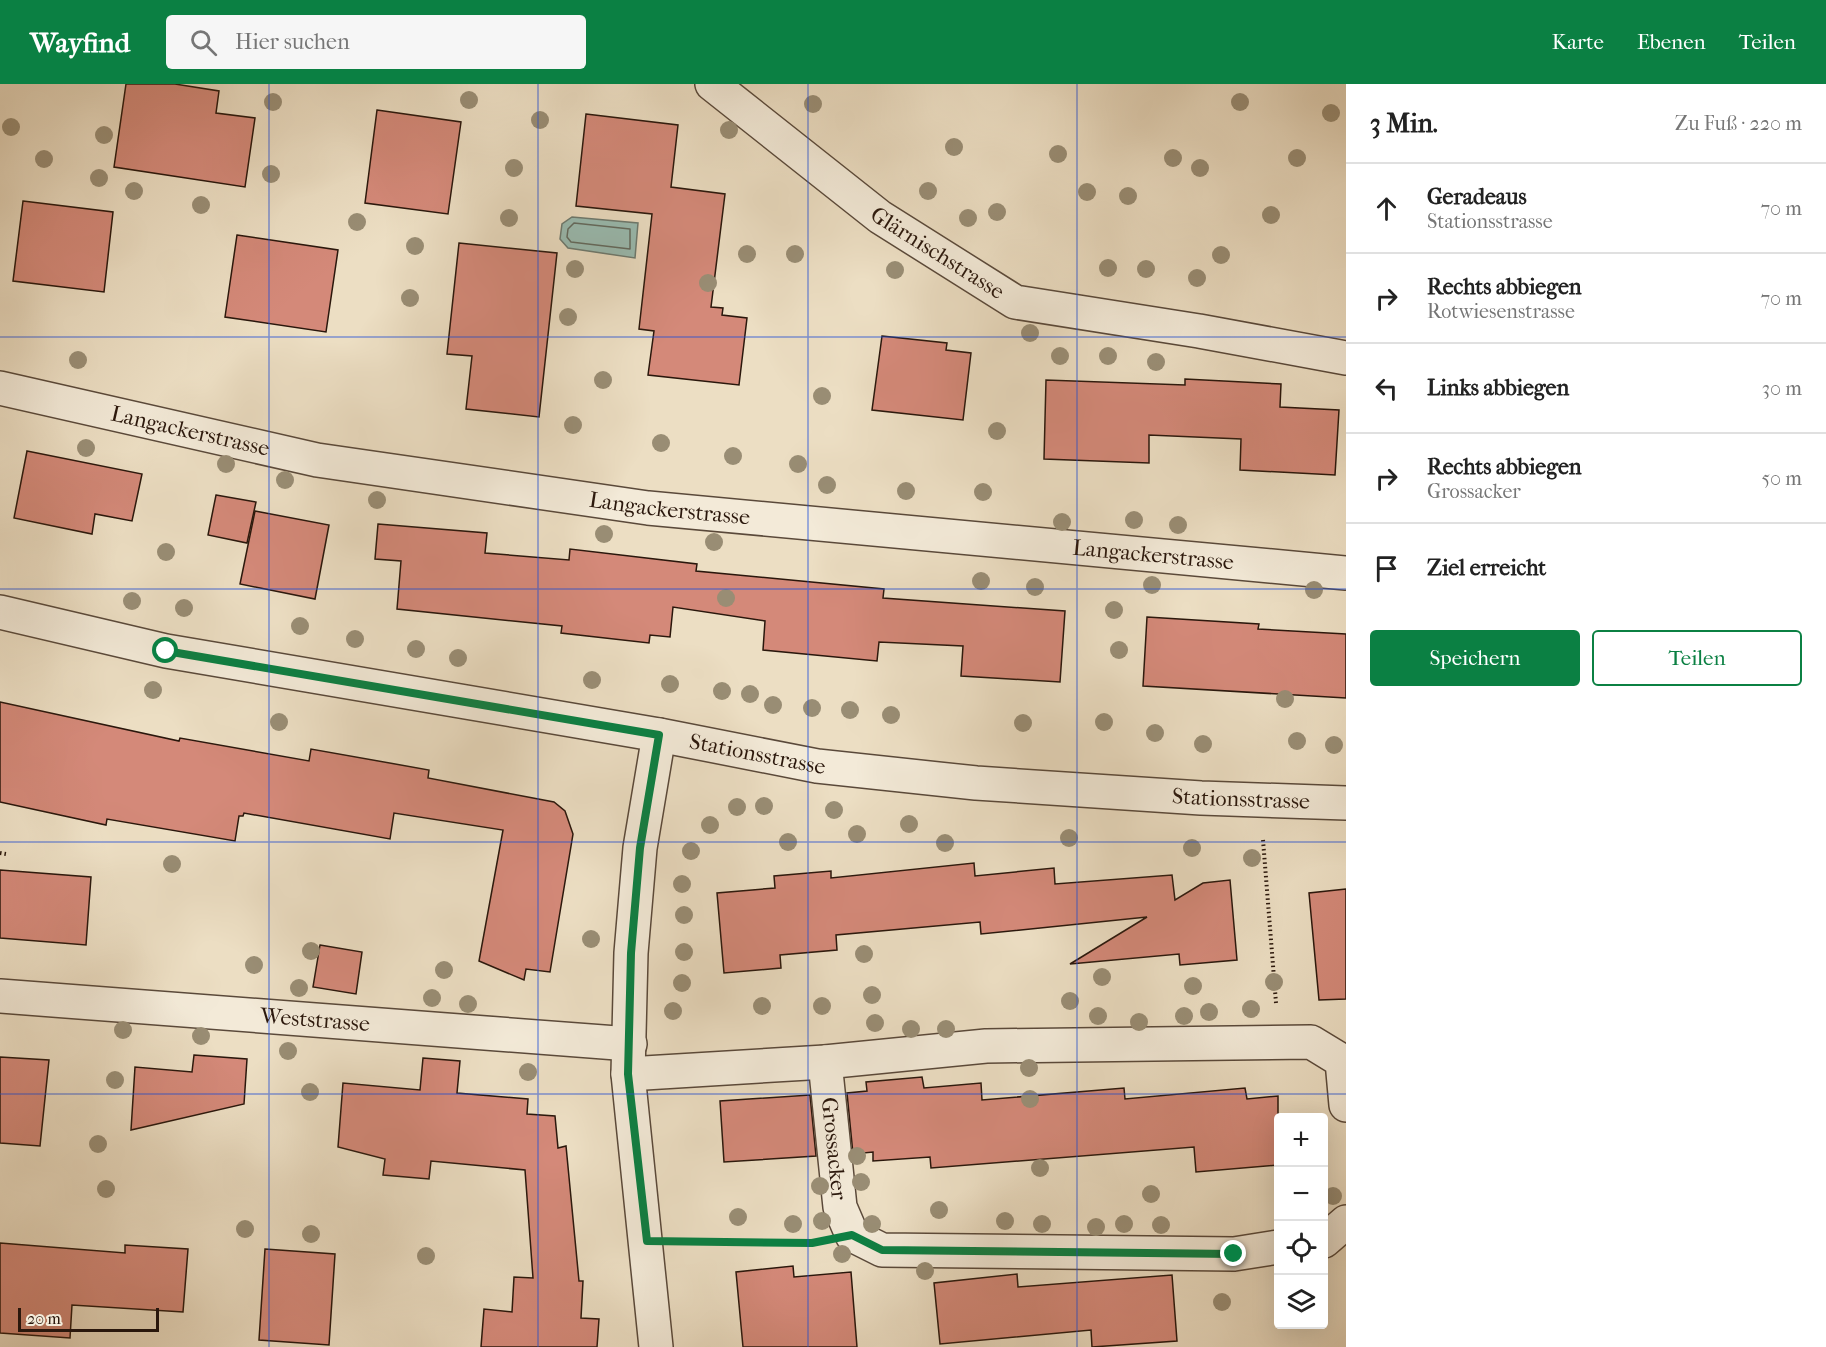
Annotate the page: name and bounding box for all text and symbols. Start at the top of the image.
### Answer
search box [166,15,586,69]
text: Wayfind [30,26,130,59]
icon: search [187,26,220,59]
text: Hier suchen [235,29,350,55]
text: Karte [1552,30,1604,54]
text: Ebenen [1637,30,1706,54]
text: Teilen [1739,30,1796,54]
text: 3 Min. [1370,108,1438,139]
text: Zu Fuß · 220 m [1675,112,1802,135]
text: Geradeaus [1427,184,1527,210]
icon: ahead [1370,192,1403,225]
text: 70 m [1760,197,1802,220]
street label: Glärnischstrasse [865,201,1009,305]
text: Stationsstrasse [1427,210,1553,233]
text: Rechts abbiegen [1427,274,1582,300]
icon: right [1370,282,1403,315]
text: 70 m [1760,287,1802,310]
text: Rotwiesenstrasse [1427,300,1575,323]
icon: left [1370,372,1403,405]
text: Links abbiegen [1427,375,1569,401]
text: 30 m [1762,377,1802,400]
street label: Langackerstrasse [108,401,272,462]
text: Rechts abbiegen [1427,454,1582,480]
icon: right [1370,462,1403,495]
text: 50 m [1761,467,1802,490]
text: Grossacker [1427,480,1521,503]
street label: Langackerstrasse [587,487,751,530]
street label: Langackerstrasse [1072,535,1235,576]
icon: arrive [1370,552,1403,585]
text: Ziel erreicht [1427,555,1546,581]
button: Speichern [1370,630,1580,686]
button: Teilen [1592,630,1802,686]
route start [152,637,178,663]
street label: Stationsstrasse [687,728,827,780]
street label: Stationsstrasse [1171,783,1311,815]
street label: Weststrasse [258,1003,371,1037]
street label: Grossacker [816,1096,852,1202]
map controls [1274,1113,1328,1329]
button: + [1274,1113,1328,1167]
button: − [1274,1167,1328,1221]
button: locate [1274,1221,1328,1275]
route end [1220,1240,1246,1266]
button: layers [1274,1275,1328,1329]
scale bar [18,1305,159,1332]
text: 20 m [27,1309,61,1328]

